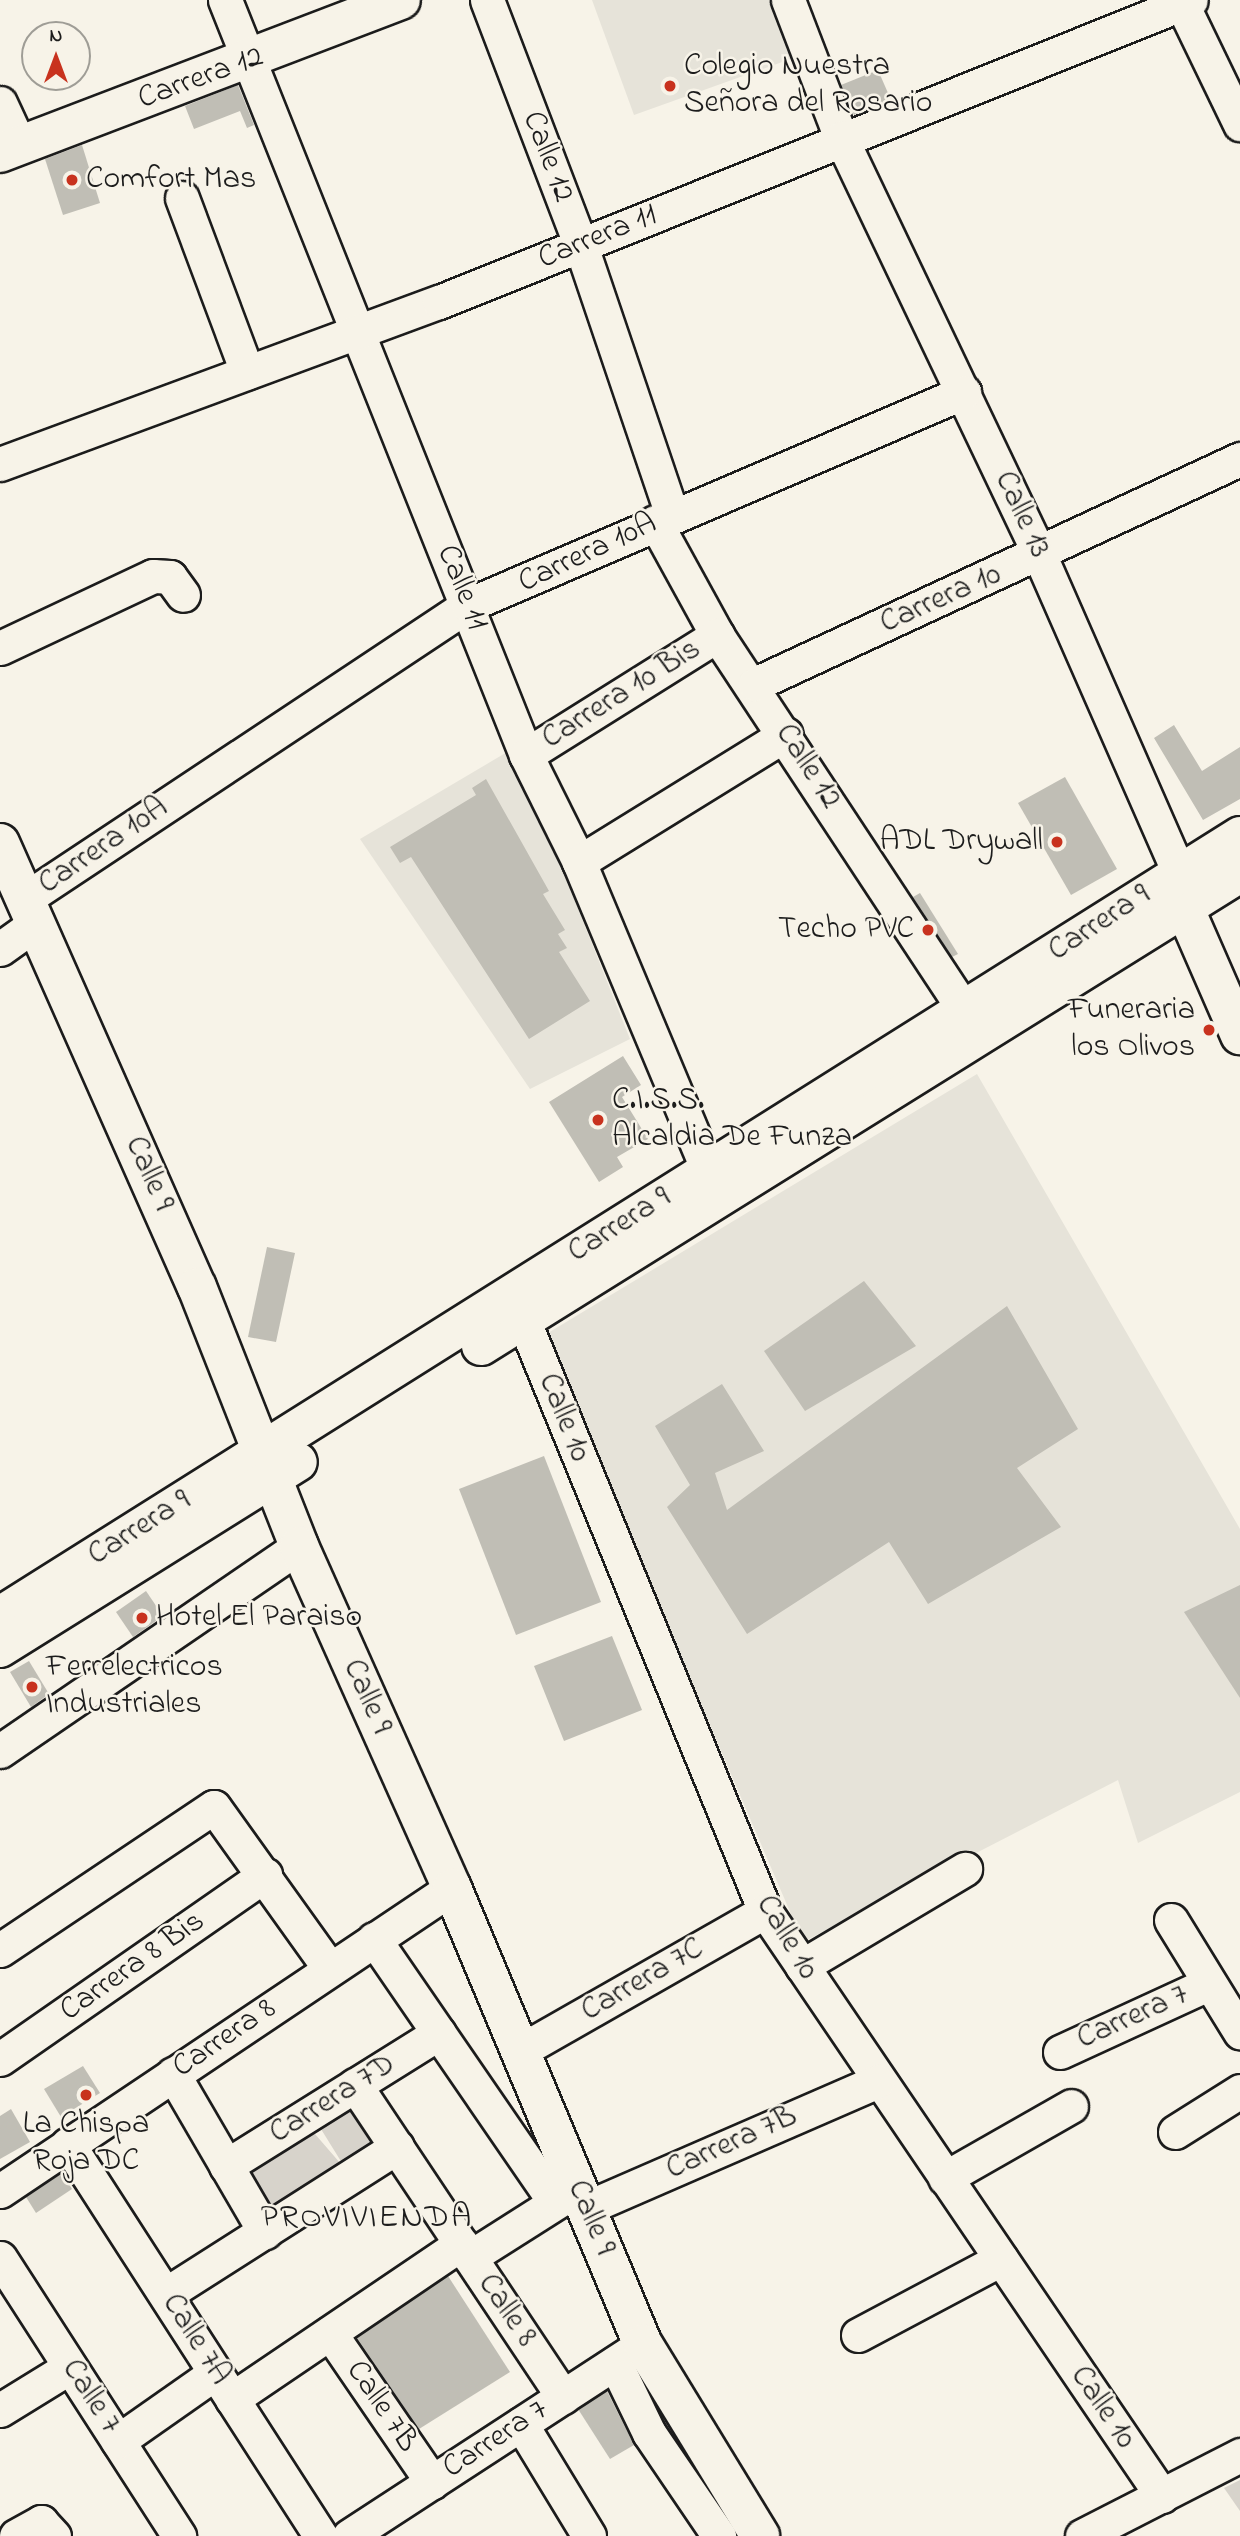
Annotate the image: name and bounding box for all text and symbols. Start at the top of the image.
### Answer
north arrow [21,21,91,91]
text: N [50,23,62,50]
street label: Carrera 12 [133,39,269,119]
place label: Colegio Nuestra Señora del Rosario [684,49,932,124]
marker: Colegio Nuestra Señora del Rosario [662,78,678,94]
street label: Calle 12 [512,106,582,208]
place label: Comfort Mas [86,161,256,199]
marker: Comfort Mas [64,172,80,188]
street label: Carrera 11 [533,197,663,279]
street label: Calle 13 [984,466,1058,564]
street label: Carrera 10A [513,505,663,603]
street label: Calle 11 [427,540,495,636]
street label: Carrera 10 [875,556,1007,644]
street label: Carrera 10 Bis [536,631,708,759]
street label: Calle 12 [765,717,849,817]
street label: Carrera 10A [32,790,176,904]
place label: ADL Drywall [880,823,1043,861]
marker: ADL Drywall [1049,834,1065,850]
street label: Carrera 9 [1042,877,1158,971]
place label: Techo PVC [778,911,914,949]
marker: Techo PVC [920,922,936,938]
place label: Funeraria los Olivos [1068,993,1195,1068]
marker: Funeraria los Olivos [1201,1022,1217,1038]
place label: C.I.S.S. Alcaldia De Funza [612,1083,852,1158]
marker: C.I.S.S. Alcaldia De Funza [590,1112,606,1128]
street label: Calle 9 [115,1131,181,1217]
street label: Carrera 9 [562,1180,678,1272]
street label: Calle 10 [528,1368,598,1468]
street label: Carrera 9 [82,1483,198,1575]
place label: Hotel El Paraiso [156,1599,362,1637]
marker: Hotel El Paraiso [134,1610,150,1626]
place label: Ferrelectricos Industriales [46,1650,223,1725]
street label: Calle 9 [333,1654,399,1740]
marker: Ferrelectricos Industriales [24,1679,40,1695]
street label: Calle 10 [746,1889,826,1987]
street label: Carrera 8 Bis [53,1903,213,2031]
street label: Carrera 7C [575,1931,711,2031]
street label: Carrera 7 [1072,1977,1194,2059]
street label: Carrera 8 [166,1991,284,2087]
street label: Carrera 7D [263,2046,403,2154]
marker: La Chispa Roja DC [78,2087,94,2103]
street label: Carrera 7B [661,2098,803,2190]
place label: La Chispa Roja DC [23,2107,149,2182]
street label: Calle 9 [557,2175,623,2261]
district label: PROVIVIENDA [262,2199,472,2239]
street label: Calle 8 [468,2267,544,2355]
street label: Calle 7A [152,2287,238,2393]
street label: Calle 7 [52,2353,128,2441]
street label: Calle 7B [336,2354,426,2460]
street label: Calle 10 [1060,2359,1144,2457]
street label: Carrera 7 [436,2392,556,2488]

